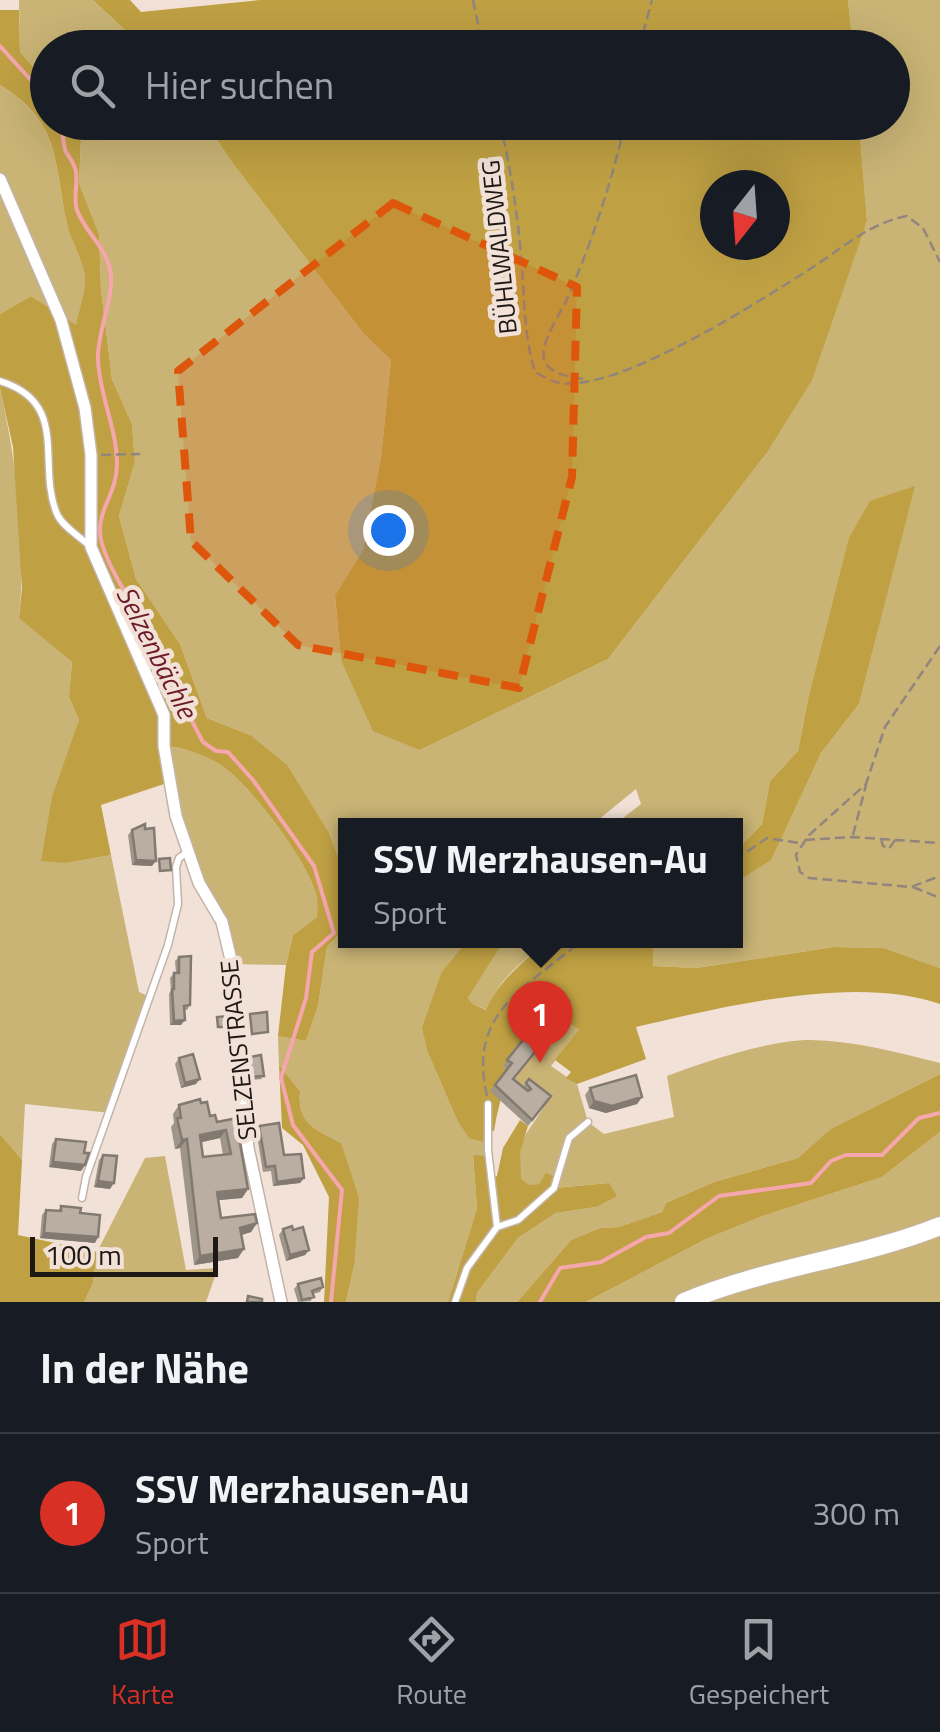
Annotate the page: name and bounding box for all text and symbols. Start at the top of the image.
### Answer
search box [30,30,910,140]
text: Hier suchen [145,56,334,114]
icon: search [65,58,120,113]
street label: BÜHLWALDWEG [471,158,527,336]
north arrow [700,170,790,260]
your location [363,505,414,556]
water label: Selzenbächle [106,578,210,727]
popup [338,818,743,948]
text: SSV Merzhausen-Au [373,830,708,888]
text: Sport [373,888,447,936]
street label: SELZENSTRASSE [210,958,266,1142]
pin: 1 [508,980,572,1063]
scale bar [30,1232,218,1276]
text: 100 m [45,1233,122,1276]
text: In der Nähe [40,1335,249,1399]
text: SSV Merzhausen-Au [135,1460,470,1518]
text: 1 [64,1489,81,1537]
text: 300 m [812,1489,900,1537]
text: Sport [135,1518,208,1566]
tab: Karte [111,1612,175,1715]
tab: Route [396,1612,467,1715]
tab: Gespeichert [689,1612,829,1715]

